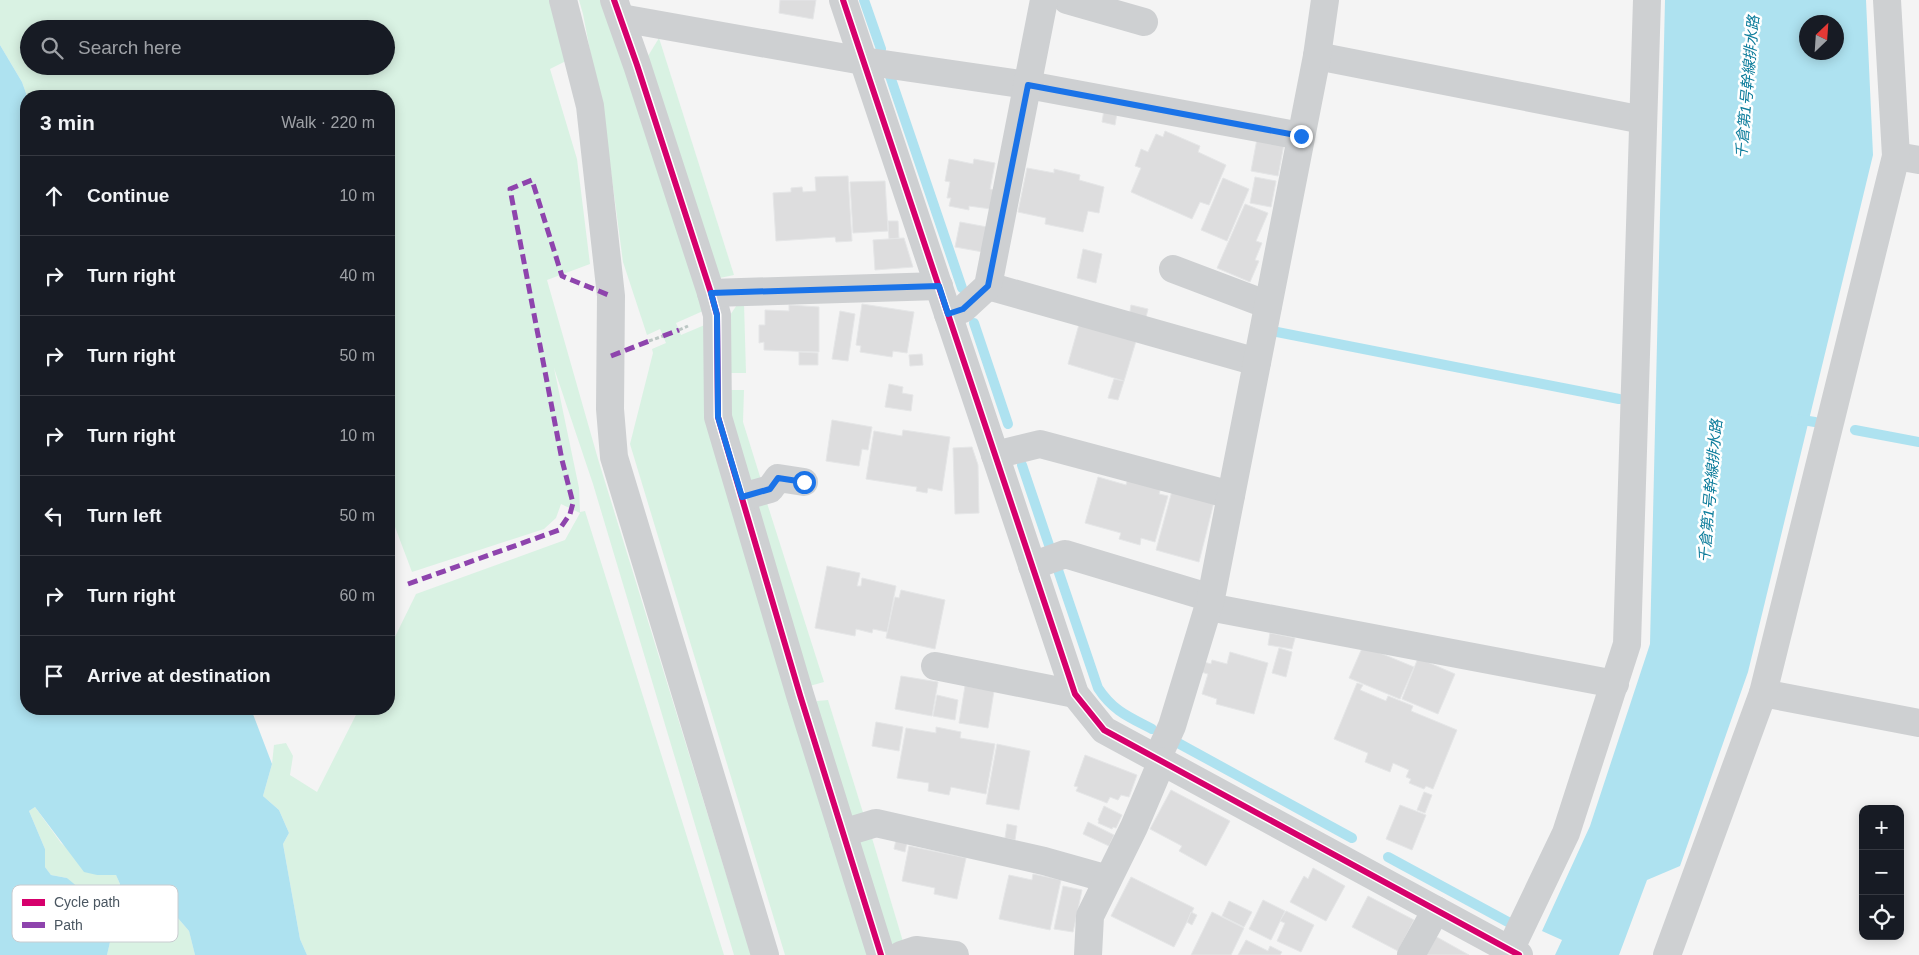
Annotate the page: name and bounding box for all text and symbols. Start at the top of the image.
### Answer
water label: 千倉第1号幹線排水路 [1732,13,1762,159]
north arrow [1799,15,1844,60]
search box [20,20,395,75]
icon: search [38,34,66,62]
text: Search here [78,37,182,58]
text: 3 min [40,111,95,134]
text: Walk · 220 m [281,114,375,131]
route end [1290,125,1313,148]
icon: ahead [40,182,68,210]
text: Continue [87,185,169,206]
text: 10 m [339,187,375,204]
icon: right [40,262,68,290]
text: Turn right [87,265,175,286]
text: 40 m [339,267,375,284]
icon: right [40,342,68,370]
text: Turn right [87,345,175,366]
text: 50 m [339,347,375,364]
water label: 千倉第1号幹線排水路 [1695,417,1725,563]
icon: right [40,422,68,450]
text: Turn right [87,425,175,446]
text: 10 m [339,427,375,444]
route start [793,471,816,494]
icon: left [40,502,68,530]
text: Turn left [87,505,162,526]
text: 50 m [339,507,375,524]
icon: right [40,582,68,610]
text: Turn right [87,585,175,606]
text: 60 m [339,587,375,604]
icon: arrive [40,662,68,690]
text: Arrive at destination [87,665,271,686]
map controls [1859,805,1904,940]
button: + [1859,805,1904,850]
button: − [1859,850,1904,895]
legend [12,885,178,942]
text: Cycle path [54,894,120,910]
button: locate [1859,895,1904,940]
text: Path [54,917,83,933]

